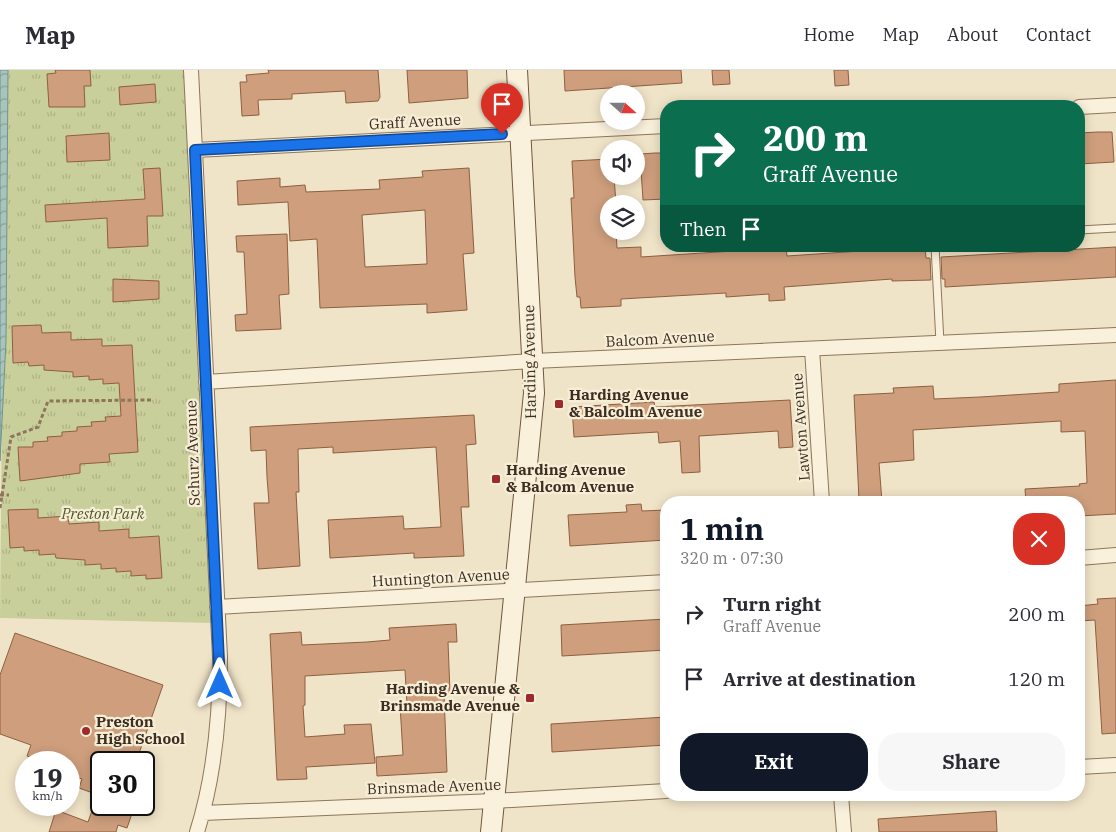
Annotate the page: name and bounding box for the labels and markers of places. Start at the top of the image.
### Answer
pin [481,83,523,134]
place label: Harding Avenue & Balcolm Avenue [569,385,702,421]
marker: Harding Avenue & Balcolm Avenue [553,398,565,410]
place label: Harding Avenue & Balcom Avenue [506,460,634,496]
marker: Harding Avenue & Balcom Avenue [490,473,502,485]
place label: Harding Avenue & Brinsmade Avenue [380,679,520,715]
marker: Harding Avenue & Brinsmade Avenue [524,692,536,704]
place label: Preston High School [96,712,185,748]
marker: Preston High School [80,725,92,737]

